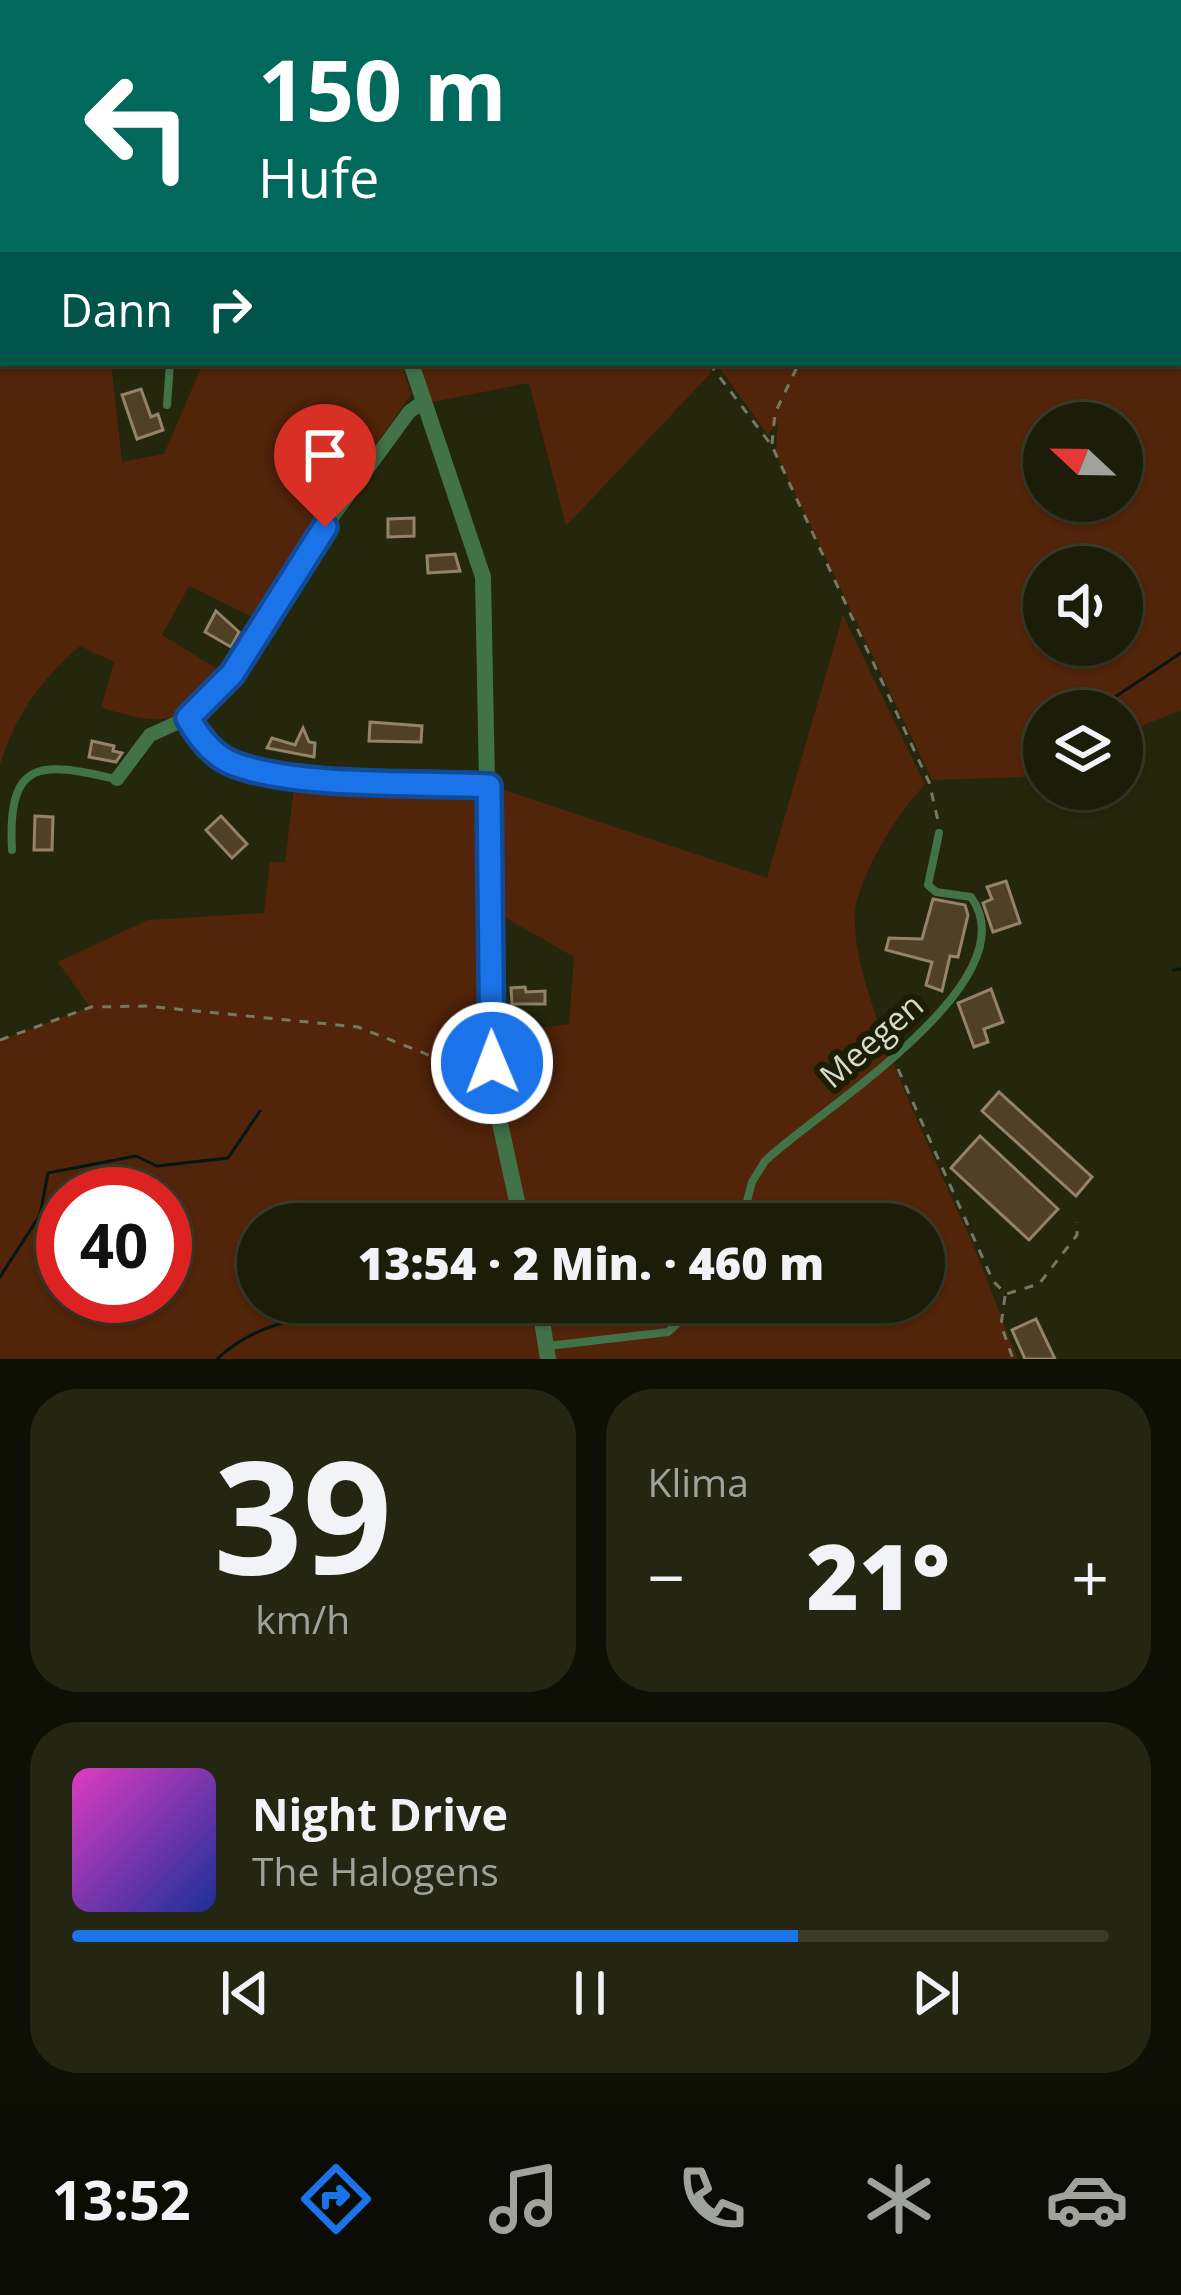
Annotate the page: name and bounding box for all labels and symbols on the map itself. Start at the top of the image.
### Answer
north arrow [1023,402,1143,522]
pin [274,404,376,527]
street label: Meegen [810,983,932,1097]
position arrow [429,1000,555,1126]
speed limit sign: 40 [36,1167,192,1323]

